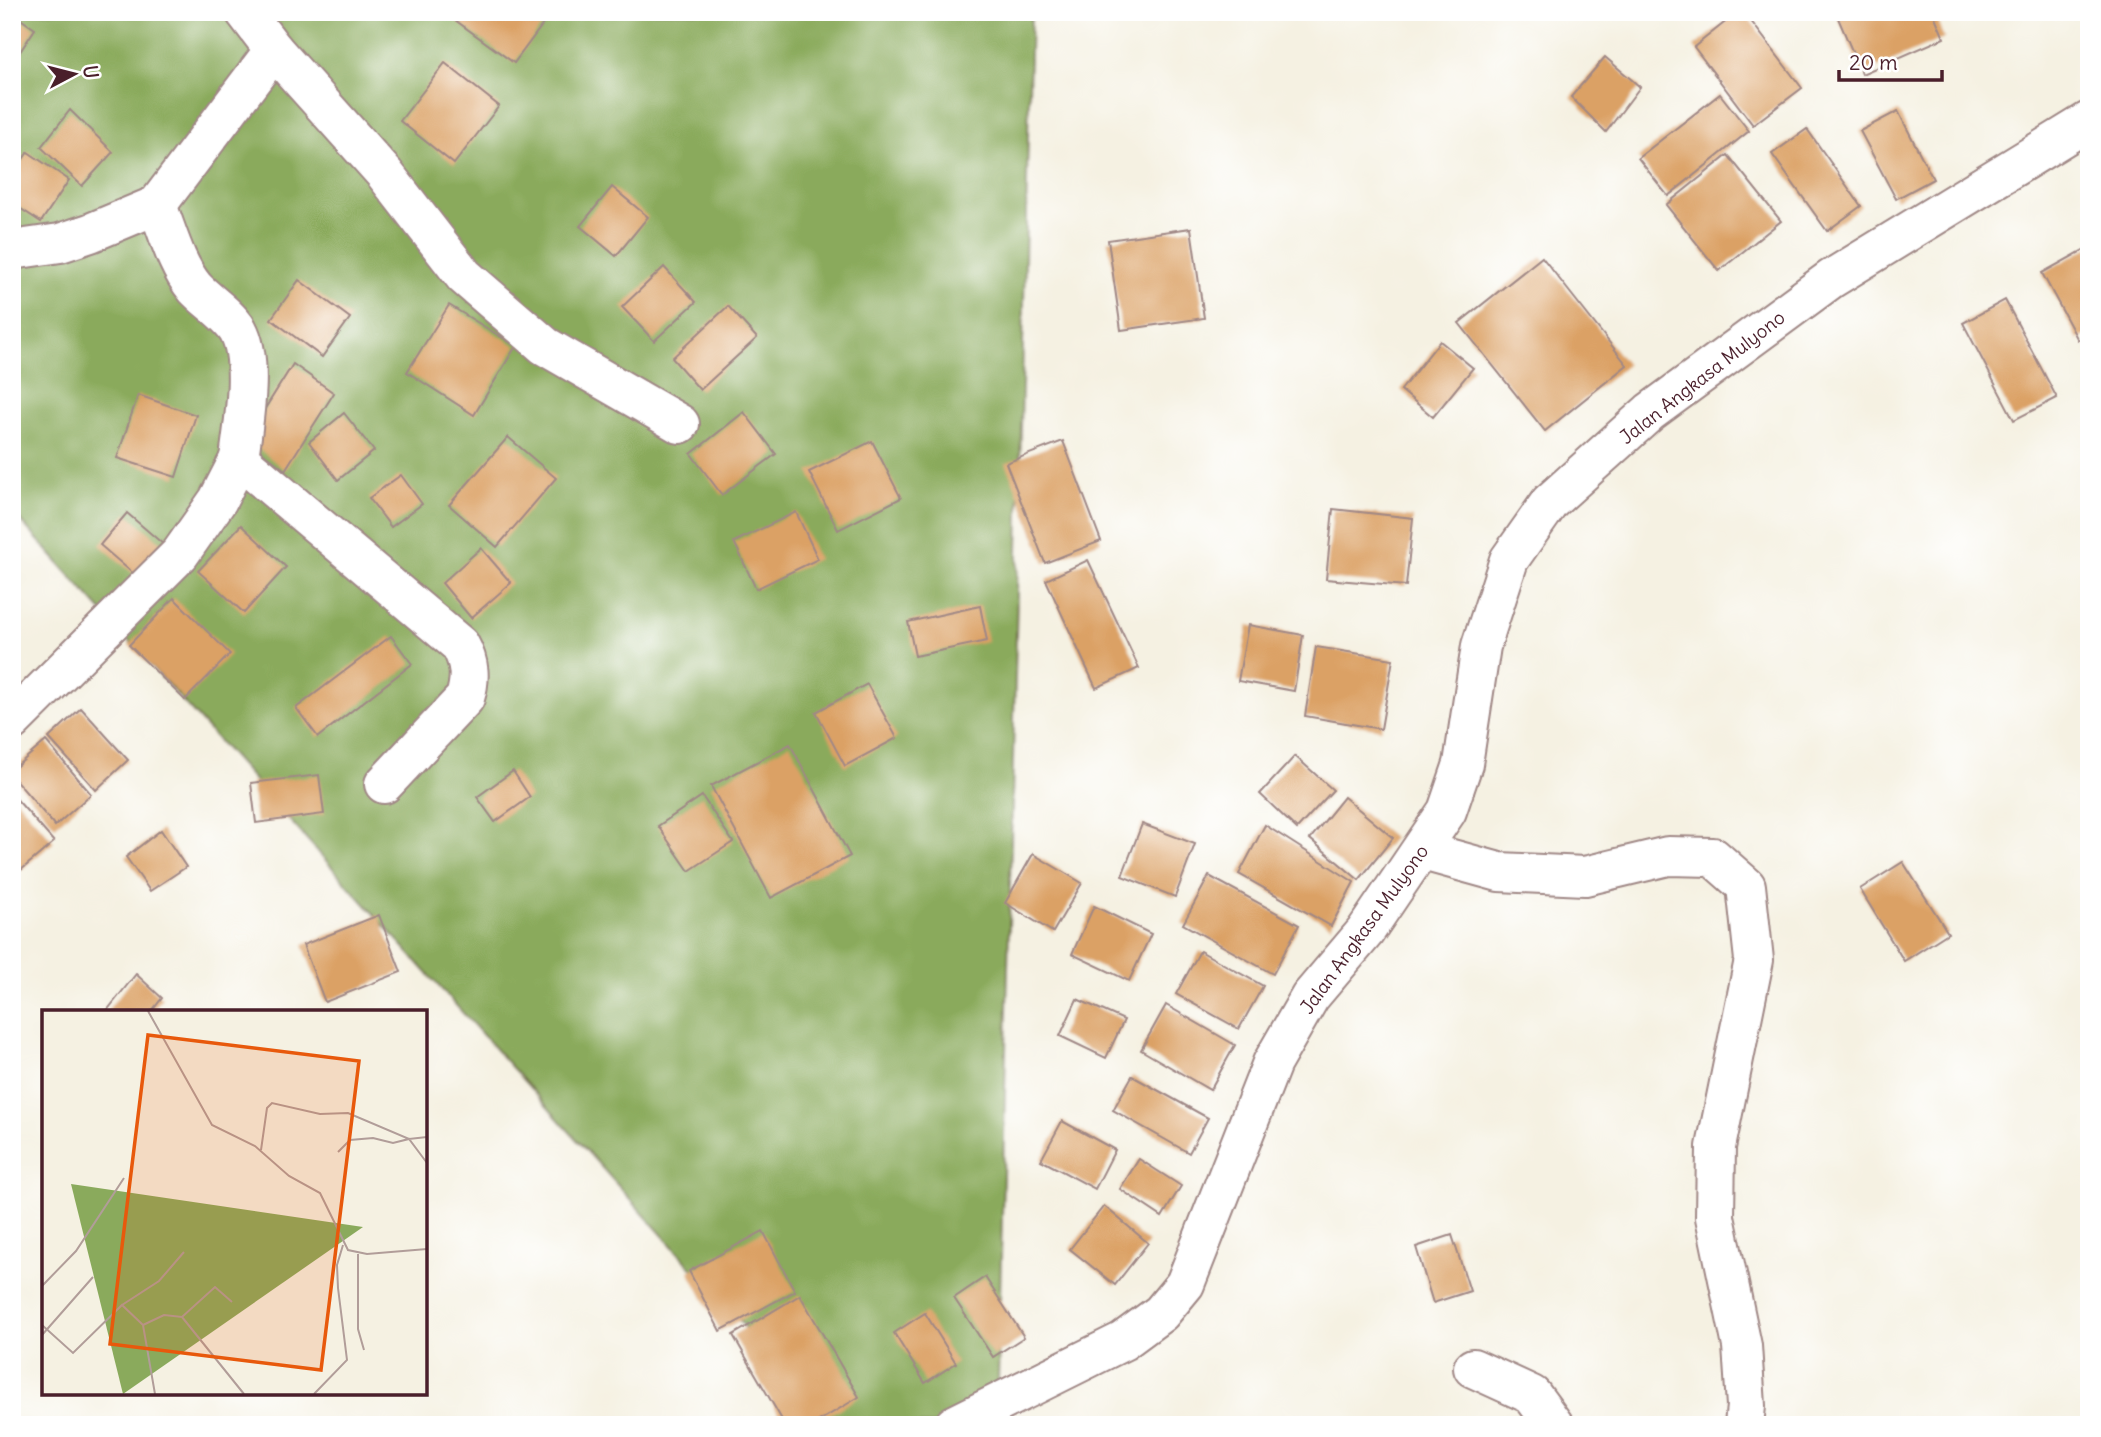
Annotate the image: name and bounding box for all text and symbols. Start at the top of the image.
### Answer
north arrow [38,38,108,108]
scale bar [1839,38,1942,82]
text: 20 m [1849,49,1898,76]
text: U [78,64,104,80]
street label: Jalan Angkasa Mulyono [1615,305,1789,449]
street label: Jalan Angkasa Mulyono [1295,840,1433,1018]
inset map [42,1010,427,1395]

